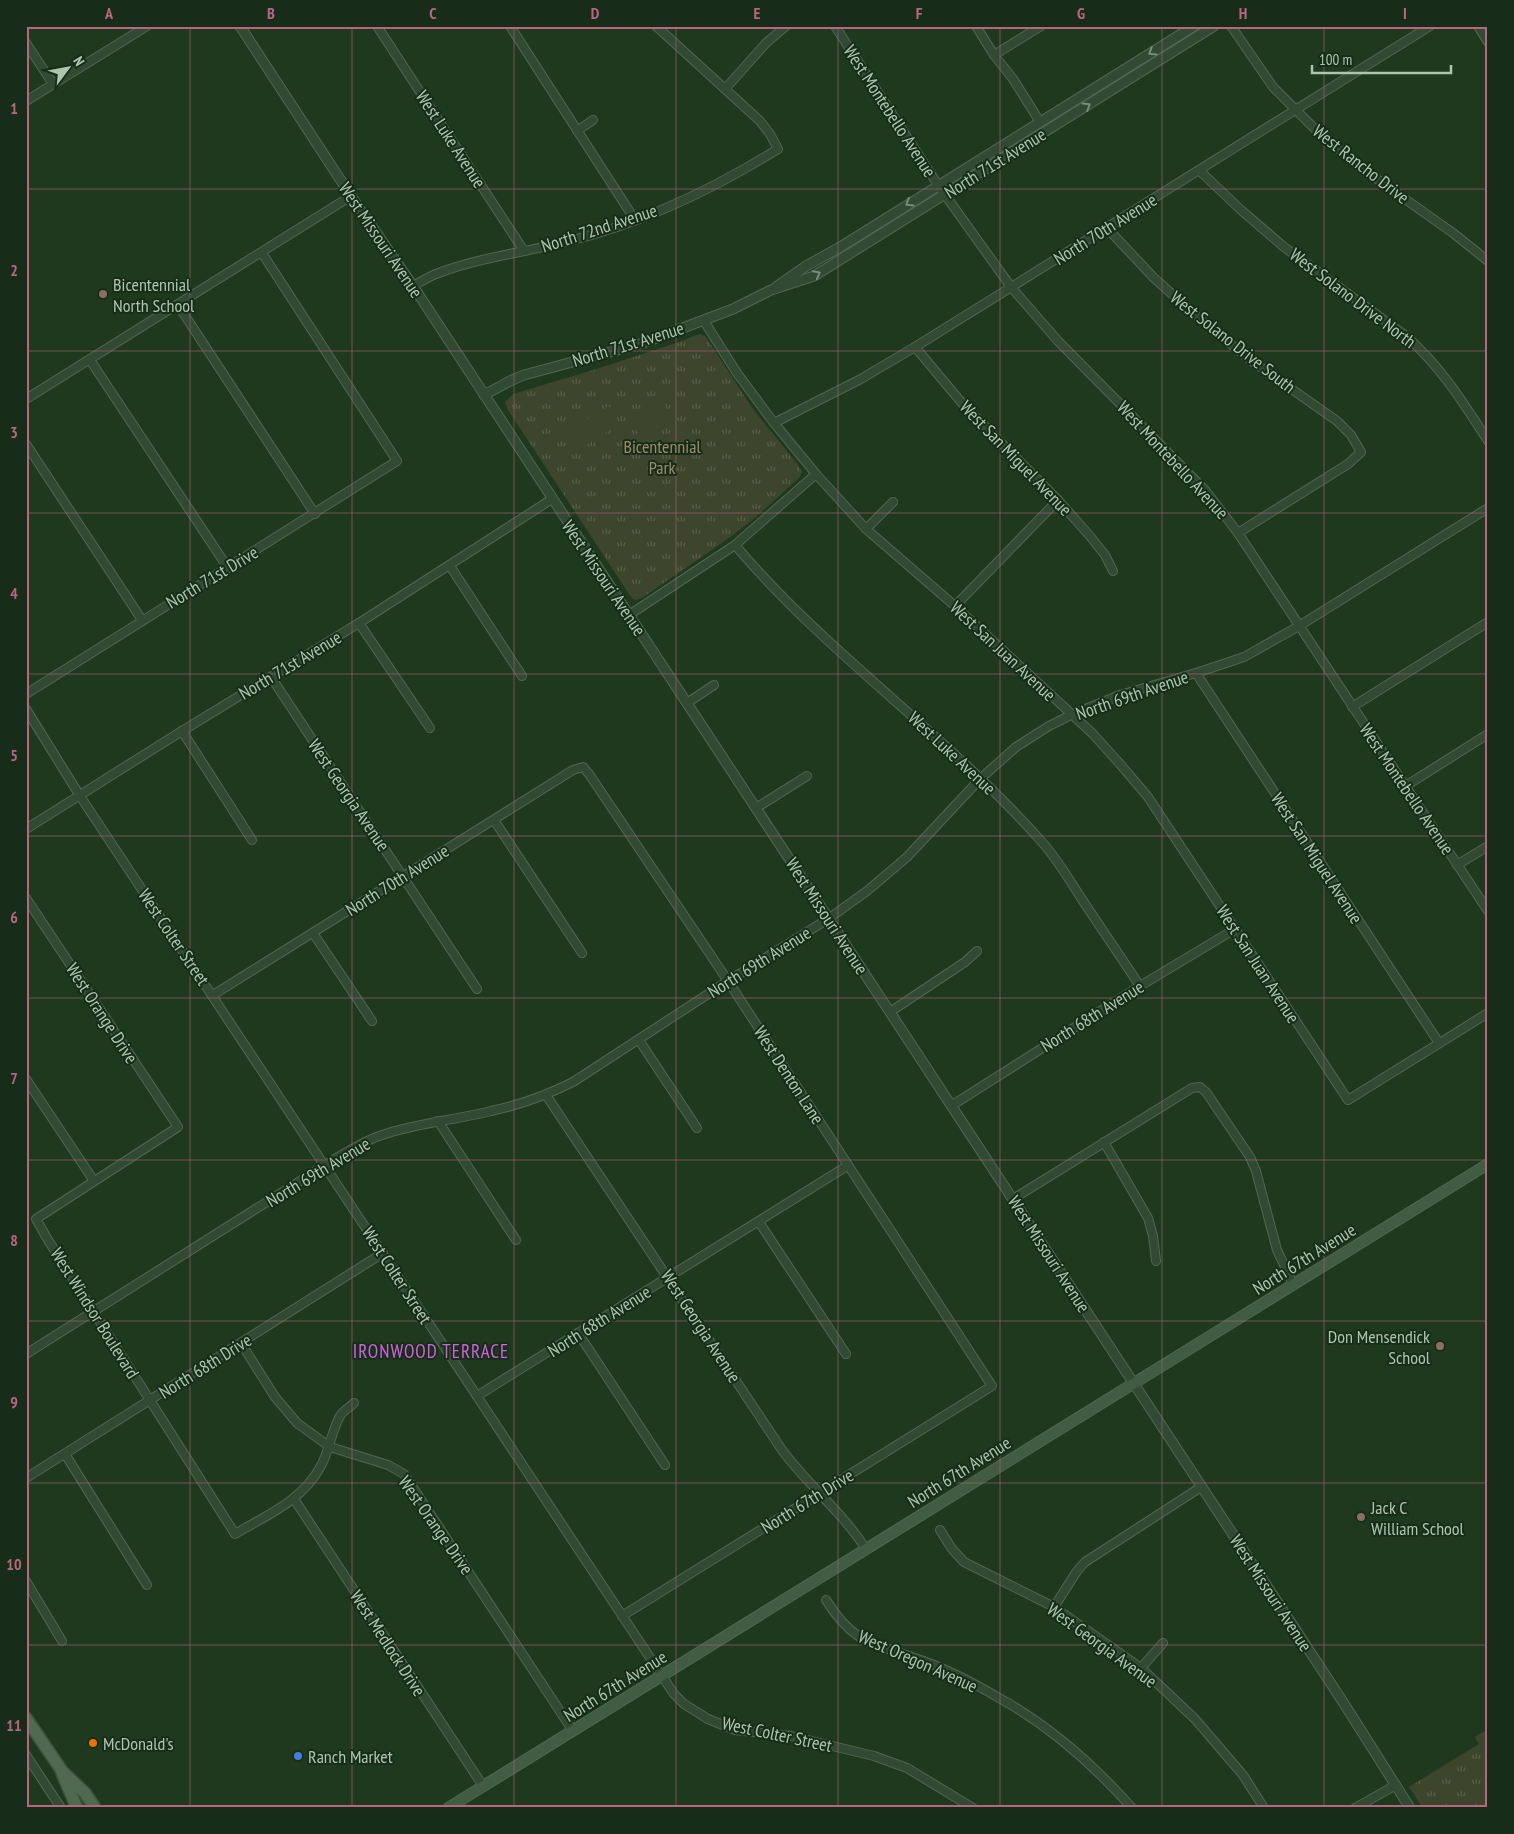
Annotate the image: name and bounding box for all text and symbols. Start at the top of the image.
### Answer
text: A [104,3,114,23]
text: B [267,3,275,23]
text: C [429,3,437,23]
text: D [591,3,600,23]
text: E [754,3,761,23]
text: F [916,3,923,23]
text: G [1077,3,1085,23]
text: H [1239,3,1247,23]
text: I [1403,3,1407,23]
street label: West Montebello Avenue [839,40,941,182]
north arrow [42,42,92,92]
scale bar [1312,42,1450,74]
one-way arrow [1149,46,1158,55]
text: 100 m [1319,50,1352,69]
text: N [69,53,89,69]
street label: West Luke Avenue [411,86,491,192]
text: 1 [10,98,18,118]
one-way arrow [1082,102,1091,112]
street label: West Rancho Drive [1308,119,1414,209]
street label: North 71st Avenue [940,123,1050,203]
street label: West Missouri Avenue [334,178,428,302]
street label: North 70th Avenue [1049,188,1161,270]
one-way arrow [906,197,915,207]
street label: North 72nd Avenue [538,198,660,258]
street label: West Solano Drive North [1285,243,1421,353]
text: 2 [10,260,18,280]
one-way arrow [812,270,821,280]
place label: Bicentennial North School [113,273,195,317]
street label: West Solano Drive South [1166,286,1300,398]
marker: Bicentennial North School [97,288,109,300]
street label: North 71st Avenue [569,316,687,372]
street label: West San Miguel Avenue [955,395,1077,521]
street label: West Montebello Avenue [1112,396,1234,524]
text: 3 [10,422,18,442]
park label: Bicentennial Park [623,435,701,479]
street label: West Missouri Avenue [557,516,651,640]
street label: North 71st Drive [162,541,262,613]
text: 4 [10,583,18,603]
street label: West San Juan Avenue [945,596,1061,706]
street label: North 71st Avenue [235,625,345,705]
street label: North 69th Avenue [1073,665,1191,725]
street label: West Luke Avenue [903,706,1001,800]
street label: West Montebello Avenue [1355,719,1459,859]
street label: West Georgia Avenue [303,735,395,855]
text: 5 [10,745,18,765]
street label: West San Miguel Avenue [1266,788,1368,928]
street label: North 70th Avenue [341,839,453,921]
street label: West Missouri Avenue [781,853,873,979]
street label: West Colter Street [133,884,215,990]
street label: West San Juan Avenue [1211,901,1305,1027]
text: 6 [10,907,18,927]
street label: North 69th Avenue [703,921,815,1003]
street label: West Orange Drive [61,958,143,1068]
street label: North 68th Avenue [1036,975,1148,1057]
street label: West Denton Lane [749,1022,829,1128]
text: 7 [10,1068,18,1088]
street label: North 69th Avenue [262,1132,374,1212]
street label: West Missouri Avenue [1003,1191,1095,1317]
street label: North 67th Avenue [1248,1218,1360,1300]
street label: West Colter Street [357,1222,437,1328]
text: 8 [10,1230,18,1250]
street label: West Windsor Boulevard [45,1243,145,1383]
street label: West Georgia Avenue [656,1265,746,1387]
street label: North 68th Avenue [543,1280,655,1362]
place label: Don Mensendick School [1328,1325,1431,1369]
street label: North 68th Drive [154,1328,256,1404]
district label: IRONWOOD TERRACE [353,1339,509,1363]
marker: Don Mensendick School [1434,1340,1446,1352]
text: 9 [10,1392,18,1412]
street label: North 67th Avenue [903,1431,1015,1513]
street label: North 67th Drive [756,1463,858,1539]
street label: West Orange Drive [393,1471,479,1579]
place label: Jack C William School [1370,1496,1465,1540]
marker: Jack C William School [1355,1511,1367,1523]
street label: West Missouri Avenue [1225,1530,1317,1656]
text: 10 [6,1554,22,1574]
street label: West Medlock Drive [345,1586,431,1700]
street label: West Georgia Avenue [1043,1597,1161,1693]
street label: West Oregon Avenue [855,1624,981,1698]
street label: North 67th Avenue [559,1645,671,1727]
street label: West Colter Street [720,1711,834,1757]
text: 11 [6,1715,22,1735]
place label: McDonald's [103,1732,174,1755]
marker: McDonald's [87,1737,99,1749]
place label: Ranch Market [308,1745,393,1768]
marker: Ranch Market [292,1750,304,1762]

